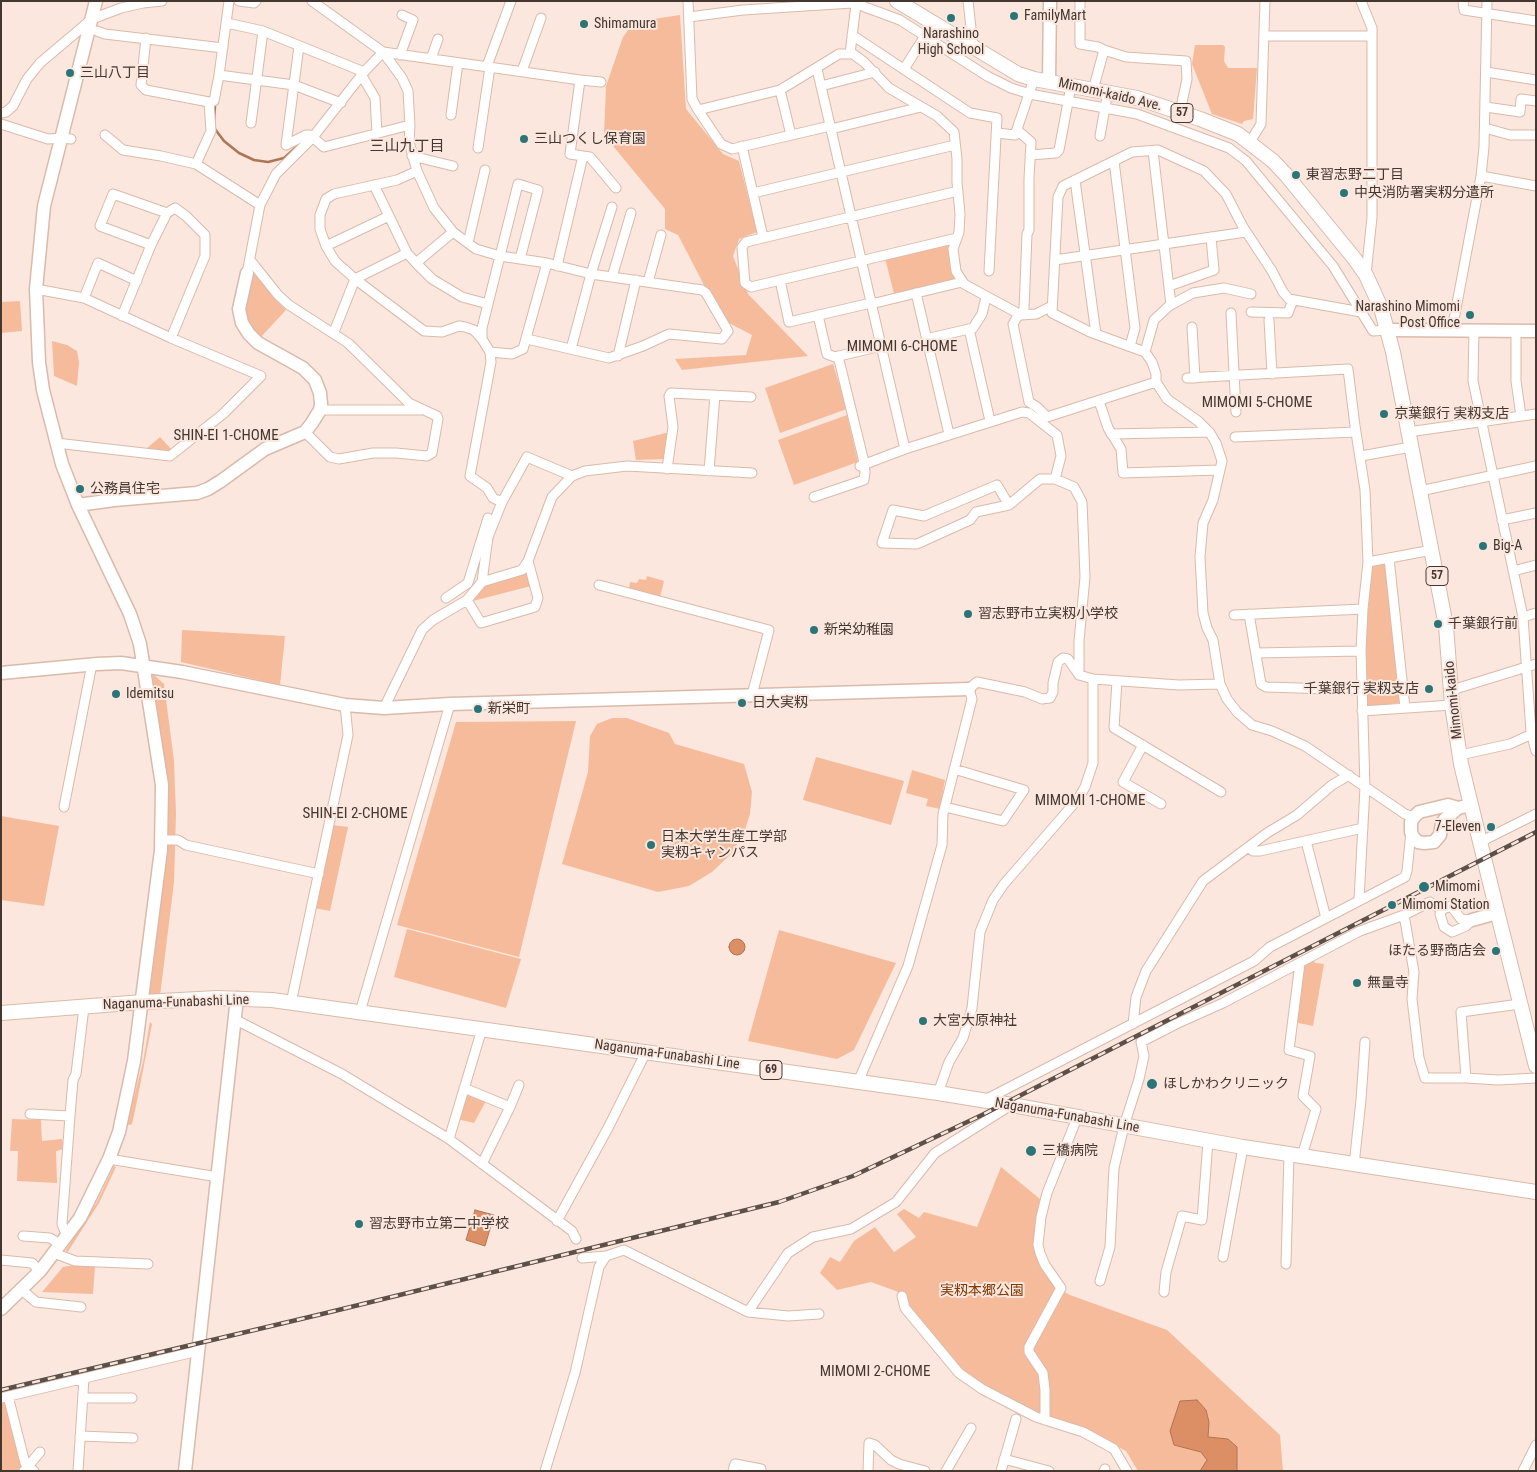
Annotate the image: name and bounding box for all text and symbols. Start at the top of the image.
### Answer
place label: FamilyMart [1024,8,1086,24]
marker: FamilyMart [1008,10,1020,22]
marker: Narashino High School [945,12,957,24]
place label: Shimamura [594,16,656,32]
marker: Shimamura [578,18,590,30]
place label: Narashino High School [918,26,984,58]
place label: 三山八丁目 [80,65,150,81]
marker: 三山八丁目 [64,67,76,79]
street label: Mimomi-kaido Ave. [1057,75,1163,115]
road number: 57 [1171,104,1193,122]
place label: 三山つくし保育園 [534,131,646,147]
marker: 三山つくし保育園 [518,133,530,145]
district label: 三山九丁目 [370,138,444,156]
place label: 東習志野二丁目 [1306,167,1404,183]
marker: 東習志野二丁目 [1290,169,1302,181]
place label: 中央消防署実籾分遣所 [1354,185,1494,201]
marker: 中央消防署実籾分遣所 [1338,187,1350,199]
place label: Narashino Mimomi Post Office [1355,299,1460,332]
marker: Narashino Mimomi Post Office [1464,309,1476,321]
district label: MIMOMI 6-CHOME [838,338,966,356]
district label: MIMOMI 5-CHOME [1193,394,1321,412]
place label: 京葉銀行 実籾支店 [1394,406,1509,422]
marker: 京葉銀行 実籾支店 [1378,408,1390,420]
district label: SHIN-EI 1-CHOME [164,427,288,445]
place label: 公務員住宅 [90,481,160,497]
marker: 公務員住宅 [74,483,86,495]
place label: Big-A [1493,538,1522,554]
marker: Big-A [1477,540,1489,552]
road number: 57 [1426,566,1448,586]
place label: 習志野市立実籾小学校 [978,606,1118,622]
marker: 習志野市立実籾小学校 [962,608,974,620]
place label: 千葉銀行前 [1448,616,1518,632]
marker: 千葉銀行前 [1432,618,1444,630]
place label: 新栄幼稚園 [824,622,894,638]
marker: 新栄幼稚園 [808,624,820,636]
street label: Mimomi-kaido [1442,660,1466,740]
place label: 千葉銀行 実籾支店 [1304,681,1419,697]
marker: 千葉銀行 実籾支店 [1423,683,1435,695]
place label: Idemitsu [126,686,174,702]
marker: Idemitsu [110,688,122,700]
place label: 日大実籾 [752,695,808,711]
marker: 日大実籾 [736,697,748,709]
place label: 新栄町 [488,701,530,717]
marker: 新栄町 [472,703,484,715]
district label: MIMOMI 1-CHOME [1026,792,1154,810]
district label: SHIN-EI 2-CHOME [293,805,417,823]
place label: 7-Eleven [1435,819,1481,835]
marker: 7-Eleven [1485,821,1497,833]
place label: 日本大学生産工学部 実籾キャンパス [661,829,787,862]
marker: 日本大学生産工学部 実籾キャンパス [645,839,657,851]
place label: Mimomi [1435,879,1480,895]
marker: Mimomi [1417,880,1431,894]
place label: Mimomi Station [1402,897,1490,913]
marker: Mimomi Station [1386,899,1398,911]
place label: ほたる野商店会 [1388,943,1486,959]
marker: ほたる野商店会 [1490,945,1502,957]
place label: 無量寺 [1367,975,1409,991]
marker: 無量寺 [1351,977,1363,989]
street label: Naganuma-Funabashi Line [103,992,249,1014]
place label: 大宮大原神社 [933,1013,1017,1029]
marker: 大宮大原神社 [917,1015,929,1027]
street label: Naganuma-Funabashi Line [593,1036,741,1074]
road number: 69 [760,1060,782,1080]
place label: ほしかわクリニック [1163,1076,1289,1092]
marker: ほしかわクリニック [1145,1077,1159,1091]
street label: Naganuma-Funabashi Line [993,1095,1141,1137]
place label: 三橋病院 [1042,1143,1098,1159]
marker: 三橋病院 [1024,1144,1038,1158]
place label: 習志野市立第二中学校 [369,1216,509,1232]
marker: 習志野市立第二中学校 [353,1218,365,1230]
park label: 実籾本郷公園 [940,1283,1024,1299]
district label: MIMOMI 2-CHOME [811,1363,939,1381]

